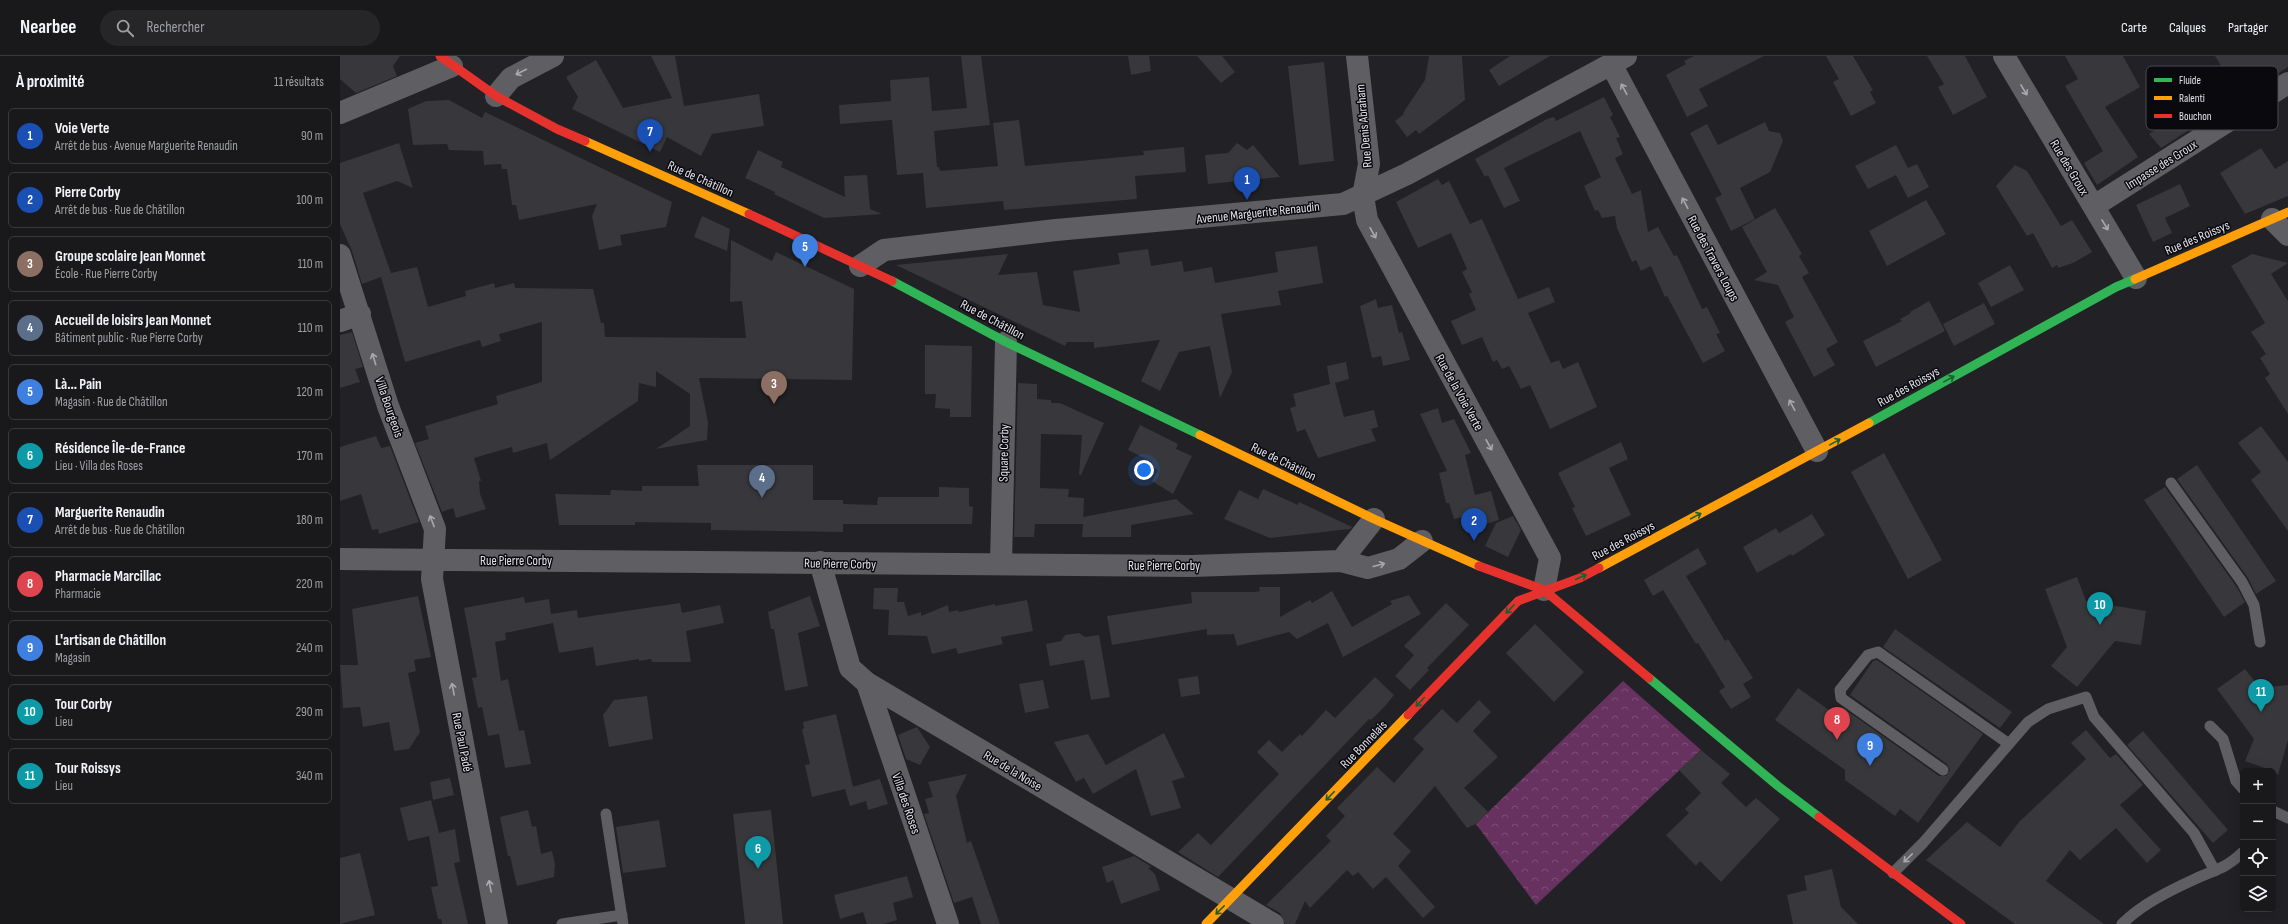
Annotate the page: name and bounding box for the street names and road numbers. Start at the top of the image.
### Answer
street label: Rue Denis Abraham [1352,84,1376,168]
street label: Rue des Groux [2046,137,2092,198]
street label: Impasse des Groux [2123,137,2200,193]
street label: Rue de Châtillon [665,157,736,201]
street label: Avenue Marguerite Renaudin [1195,199,1320,228]
street label: Rue des Travers Loups [1684,213,1743,304]
street label: Rue des Roissys [2163,217,2232,259]
street label: Rue de Châtillon [958,296,1027,343]
street label: Rue de la Voie Verte [1431,351,1487,434]
street label: Rue des Roissys [1875,363,1943,411]
street label: Villa Bourgeois [371,375,407,440]
street label: Square Corby [995,424,1013,482]
street label: Rue de Châtillon [1248,439,1319,485]
street label: Rue des Roissys [1589,518,1658,564]
street label: Rue Pierre Corby [480,553,552,569]
street label: Rue Pierre Corby [804,555,876,573]
street label: Rue Pierre Corby [1128,558,1200,574]
street label: Rue Paul Padé [448,711,476,773]
street label: Rue Bonnelais [1337,717,1391,772]
street label: Rue de la Noise [980,747,1045,795]
street label: Villa des Roses [888,771,924,836]

